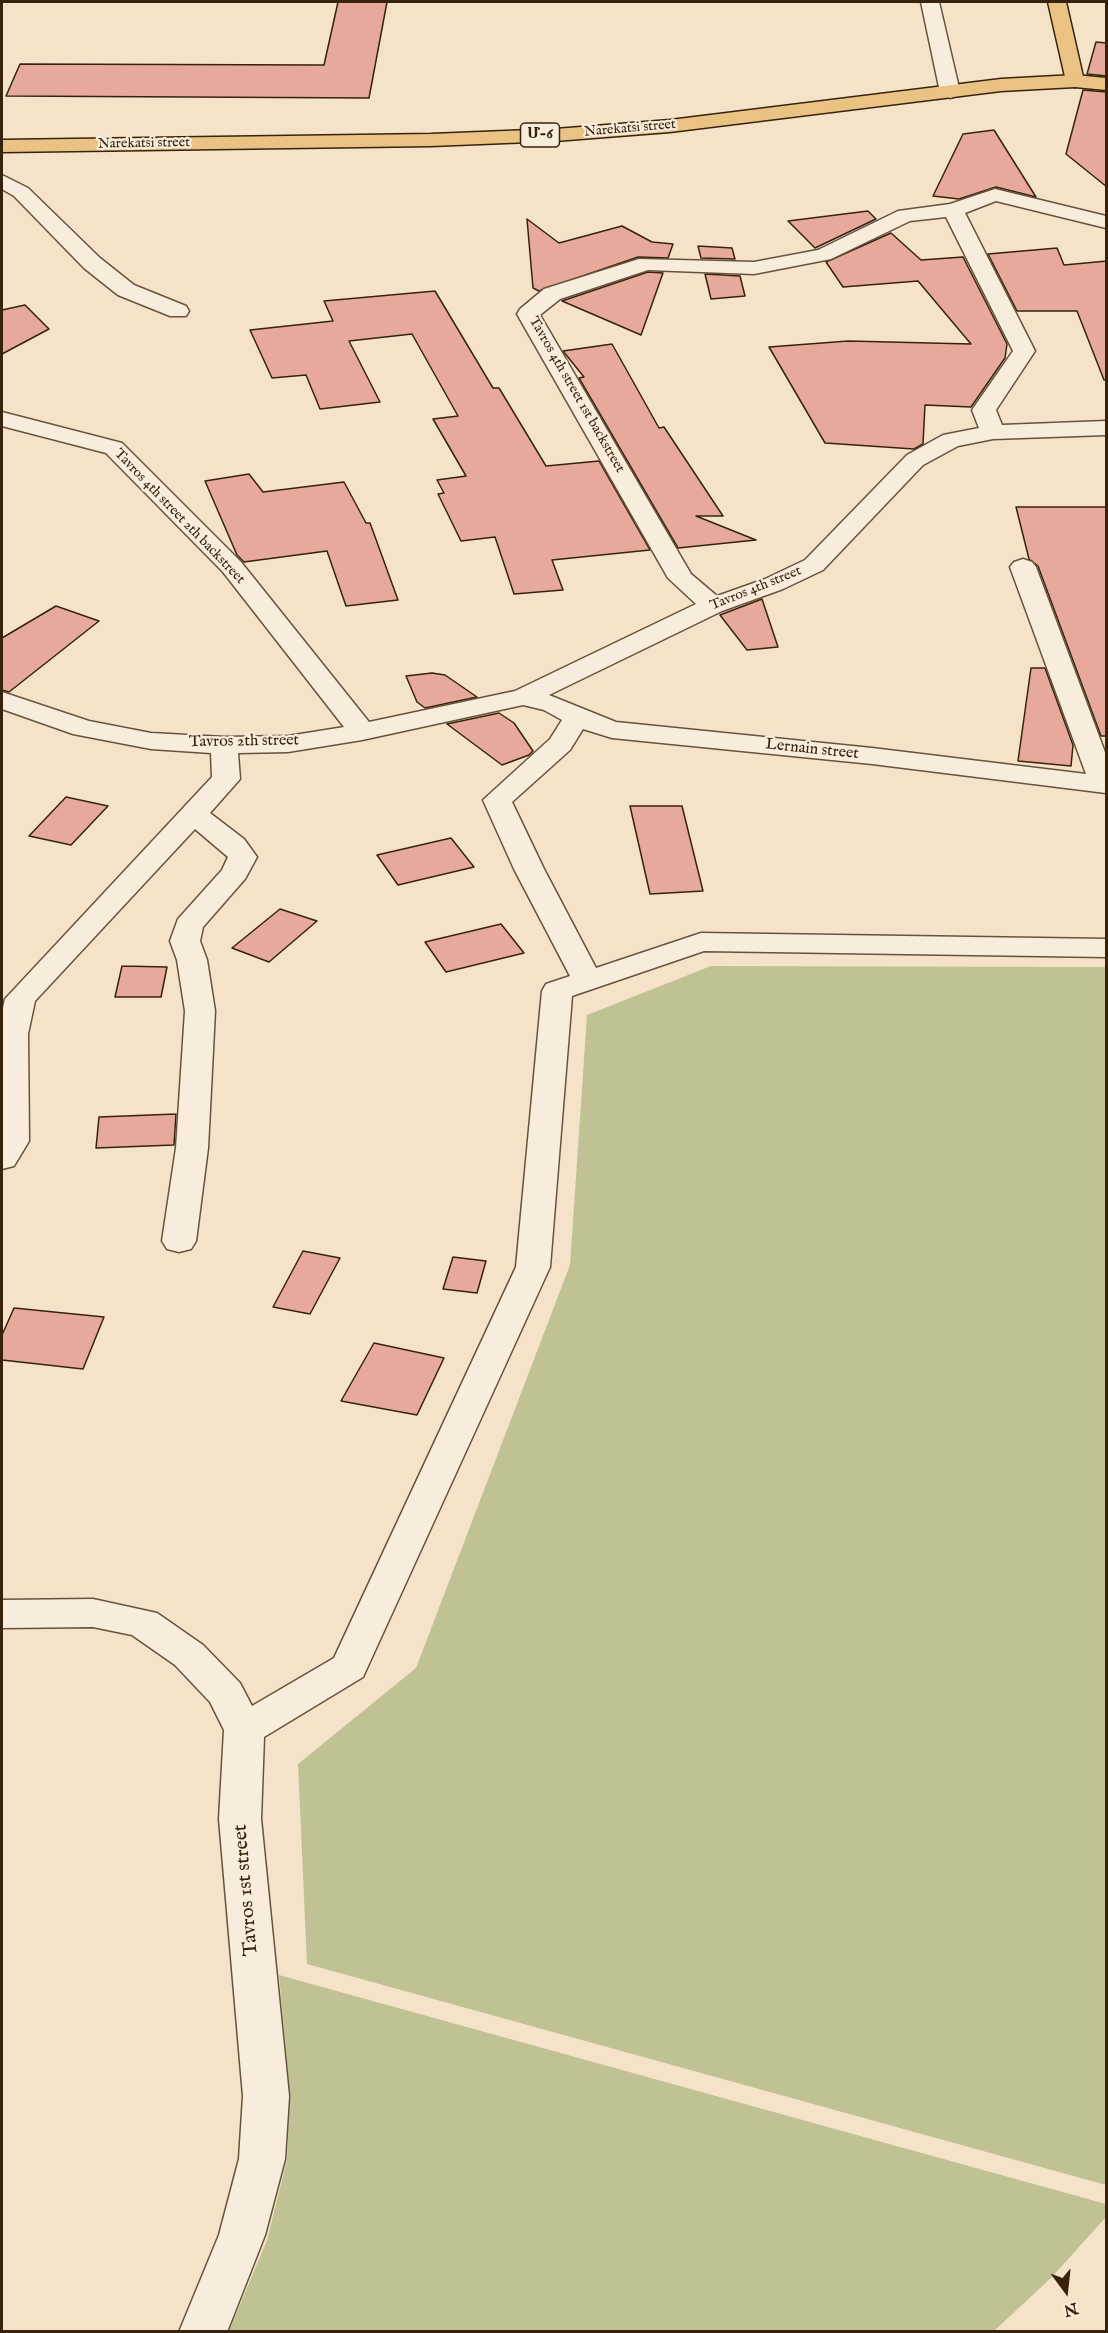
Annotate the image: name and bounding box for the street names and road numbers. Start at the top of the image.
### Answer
street label: Narekatsi street [583,117,677,141]
road number: Մ-6 [520,123,560,147]
street label: Narekatsi street [98,135,190,153]
street label: Tavros 4th street 1st backstreet [524,314,628,476]
street label: Tavros 4th street 2th backstreet [110,446,248,588]
street label: Tavros 4th street [708,563,804,615]
street label: Tavros 2th street [189,731,299,753]
street label: Lernain street [764,736,860,764]
street label: Tavros 1st street [229,1823,265,1957]

